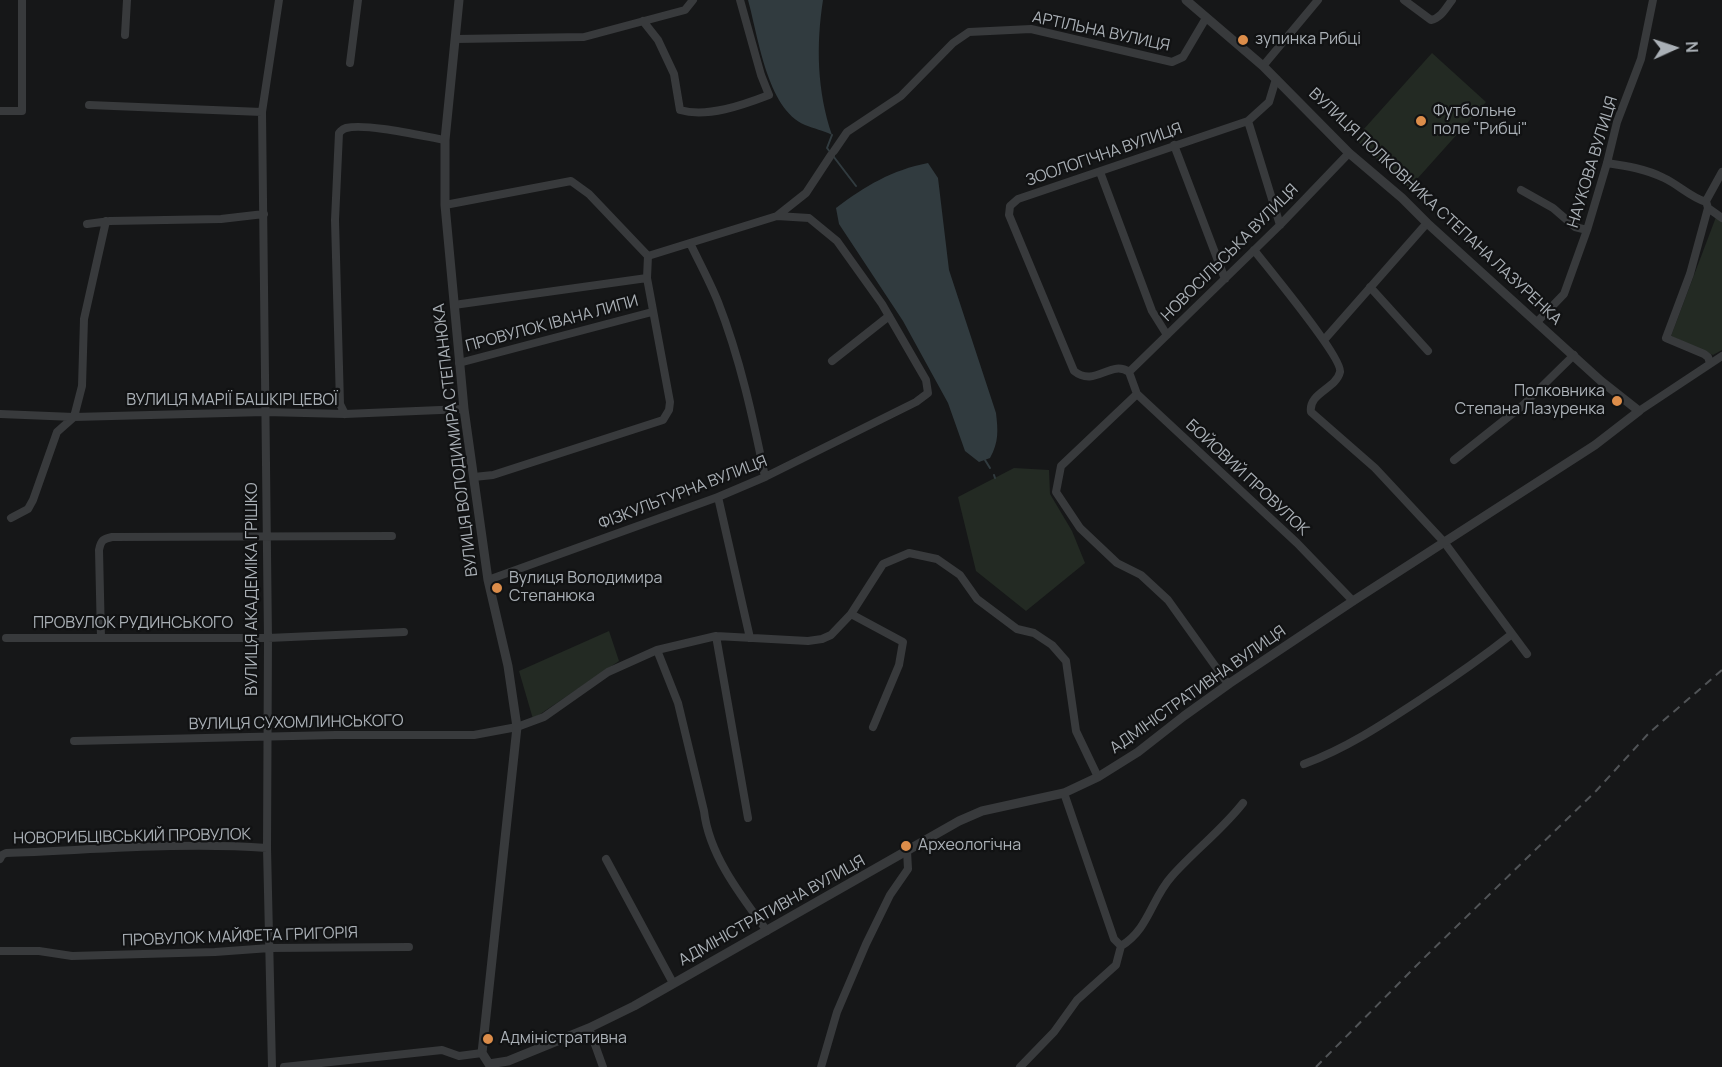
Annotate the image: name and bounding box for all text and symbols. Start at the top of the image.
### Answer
street label: АРТІЛЬНА ВУЛИЦЯ [1030,8,1172,56]
north arrow [1644,18,1704,78]
place label: зупинка Рибці [1255,30,1361,50]
marker: зупинка Рибці [1236,33,1250,47]
text: N [1681,41,1703,53]
street label: ВУЛИЦЯ ПОЛКОВНИКА СТЕПАНА ЛАЗУРЕНКА [1305,84,1565,330]
street label: НАУКОВА ВУЛИЦЯ [1564,94,1622,230]
place label: Футбольне поле "Рибці" [1433,102,1528,140]
marker: Футбольне поле "Рибці" [1414,114,1428,128]
street label: ЗООЛОГІЧНА ВУЛИЦЯ [1023,119,1185,191]
street label: НОВОСІЛЬСЬКА ВУЛИЦЯ [1157,180,1303,326]
street label: ПРОВУЛОК ІВАНА ЛИПИ [464,292,640,356]
street label: ВУЛИЦЯ ВОЛОДИМИРА СТЕПАНЮКА [430,302,482,578]
place label: Полковника Степана Лазуренка [1455,382,1605,420]
street label: ВУЛИЦЯ МАРІЇ БАШКІРЦЕВОЇ [126,391,338,411]
marker: Полковника Степана Лазуренка [1610,394,1624,408]
street label: БОЙОВИЙ ПРОВУЛОК [1181,416,1313,540]
street label: ФІЗКУЛЬТУРНА ВУЛИЦЯ [596,452,770,534]
street label: ВУЛИЦЯ АКАДЕМІКА ГРІШКО [243,482,263,696]
place label: Вулиця Володимира Степанюка [509,569,662,607]
marker: Вулиця Володимира Степанюка [490,581,504,595]
street label: ПРОВУЛОК РУДИНСЬКОГО [33,614,233,634]
street label: АДМІНІСТРАТИВНА ВУЛИЦЯ [1106,622,1290,758]
street label: ВУЛИЦЯ СУХОМЛИНСЬКОГО [188,712,404,734]
street label: НОВОРИБЦІВСЬКИЙ ПРОВУЛОК [13,825,251,849]
place label: Археологічна [918,836,1021,856]
marker: Археологічна [899,839,913,853]
street label: АДМІНІСТРАТИВНА ВУЛИЦЯ [675,852,869,970]
street label: ПРОВУЛОК МАЙФЕТА ГРИГОРІЯ [122,923,358,951]
place label: Адміністративна [500,1029,627,1049]
marker: Адміністративна [481,1032,495,1046]

